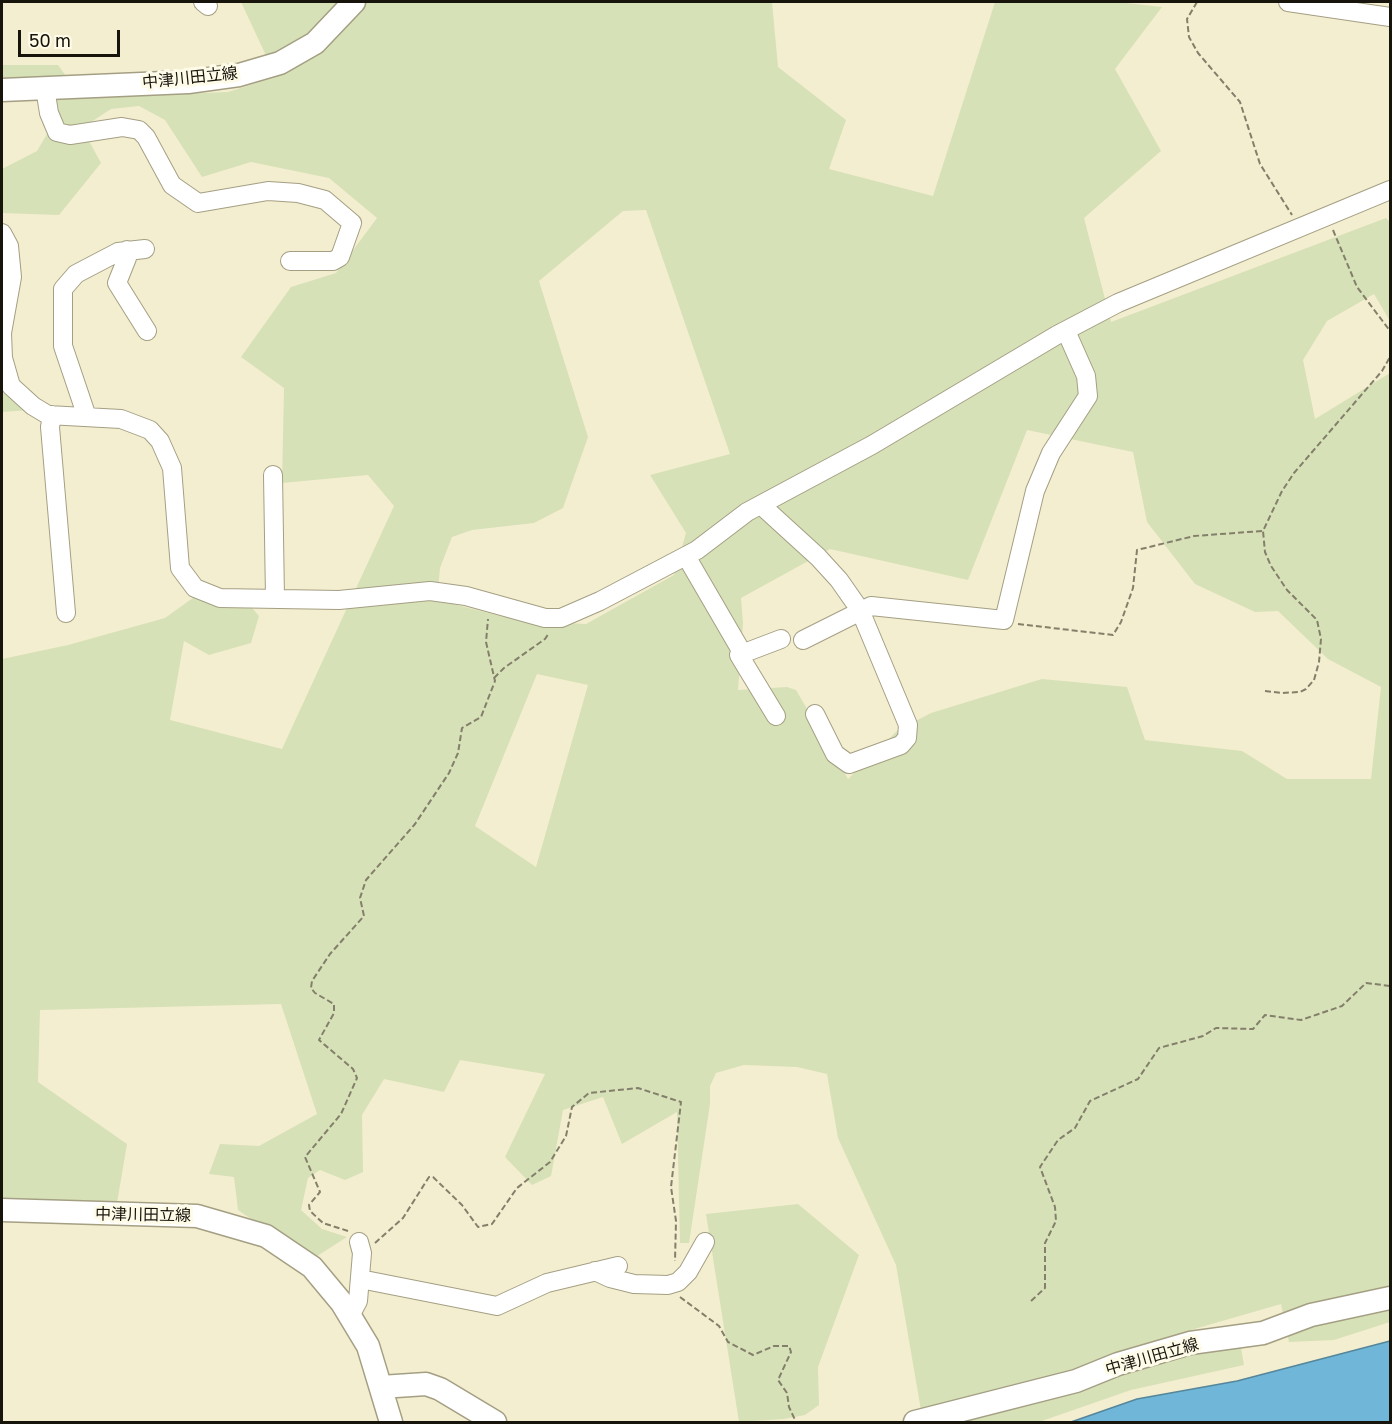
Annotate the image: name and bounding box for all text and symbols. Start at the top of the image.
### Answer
scale bar [21,18,123,56]
text: 50 m [29,29,71,51]
street label: 中津川田立線 [141,63,239,93]
street label: 中津川田立線 [95,1205,191,1225]
street label: 中津川田立線 [1103,1335,1201,1379]

